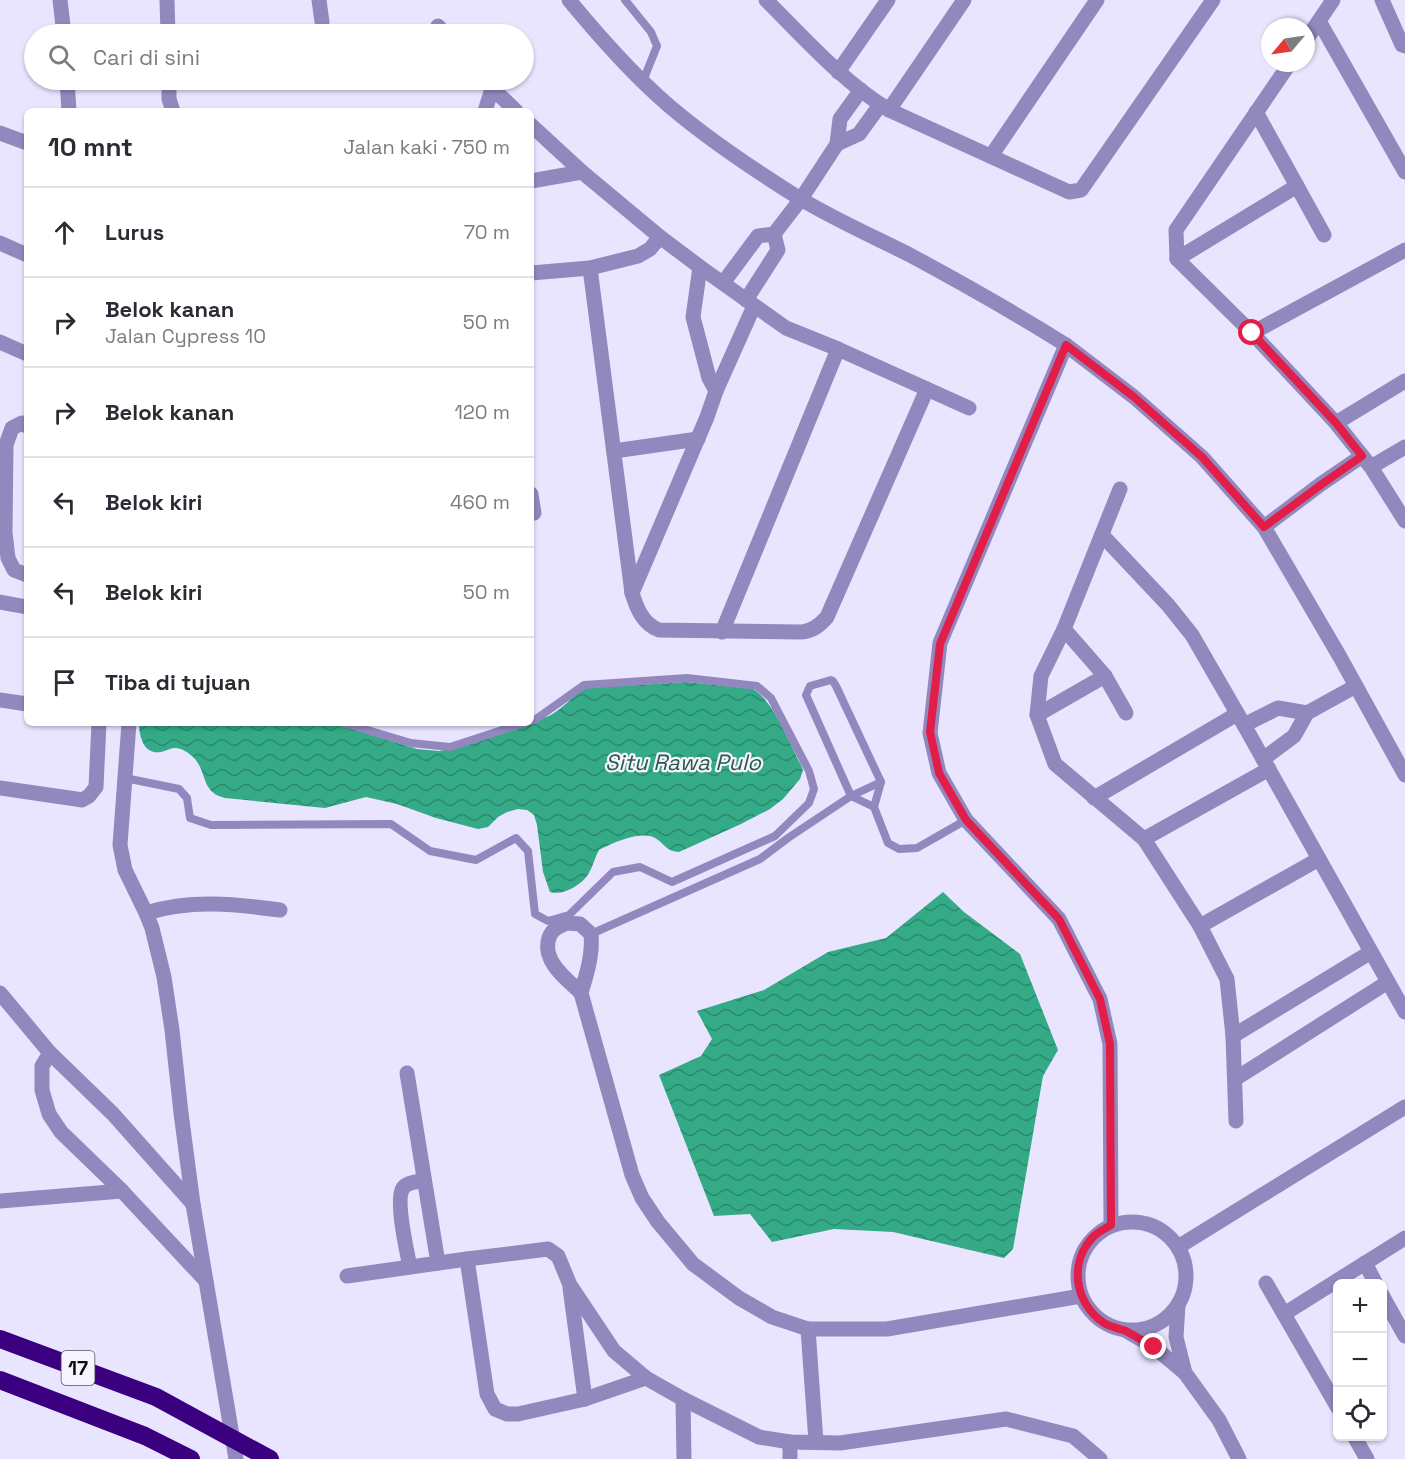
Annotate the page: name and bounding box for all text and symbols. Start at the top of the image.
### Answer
north arrow [1261,18,1315,72]
search box [24,24,534,90]
icon: search [45,41,78,74]
text: Cari di sini [93,43,200,71]
text: 10 mnt [48,130,133,164]
text: Jalan kaki · 750 m [343,134,510,160]
icon: ahead [48,216,81,249]
text: Lurus [105,218,164,246]
text: 70 m [464,219,510,245]
text: Belok kanan [105,295,234,323]
icon: right [48,306,81,339]
text: 50 m [463,309,510,335]
route start [1238,319,1264,345]
text: Jalan Cypress 10 [105,323,266,349]
icon: right [48,396,81,429]
text: Belok kanan [105,398,234,426]
text: 120 m [454,399,510,425]
icon: left [48,486,81,519]
text: Belok kiri [105,488,202,516]
text: 460 m [450,489,510,515]
icon: left [48,576,81,609]
text: Belok kiri [105,578,202,606]
text: 50 m [463,579,510,605]
icon: arrive [48,666,81,699]
text: Tiba di tujuan [105,668,251,696]
water label: Situ Rawa Pulo [605,748,762,776]
map controls [1333,1279,1387,1441]
button: + [1333,1279,1387,1333]
route end [1140,1333,1166,1359]
button: − [1333,1333,1387,1387]
road number: 17 [62,1351,94,1385]
button: locate [1333,1387,1387,1441]

